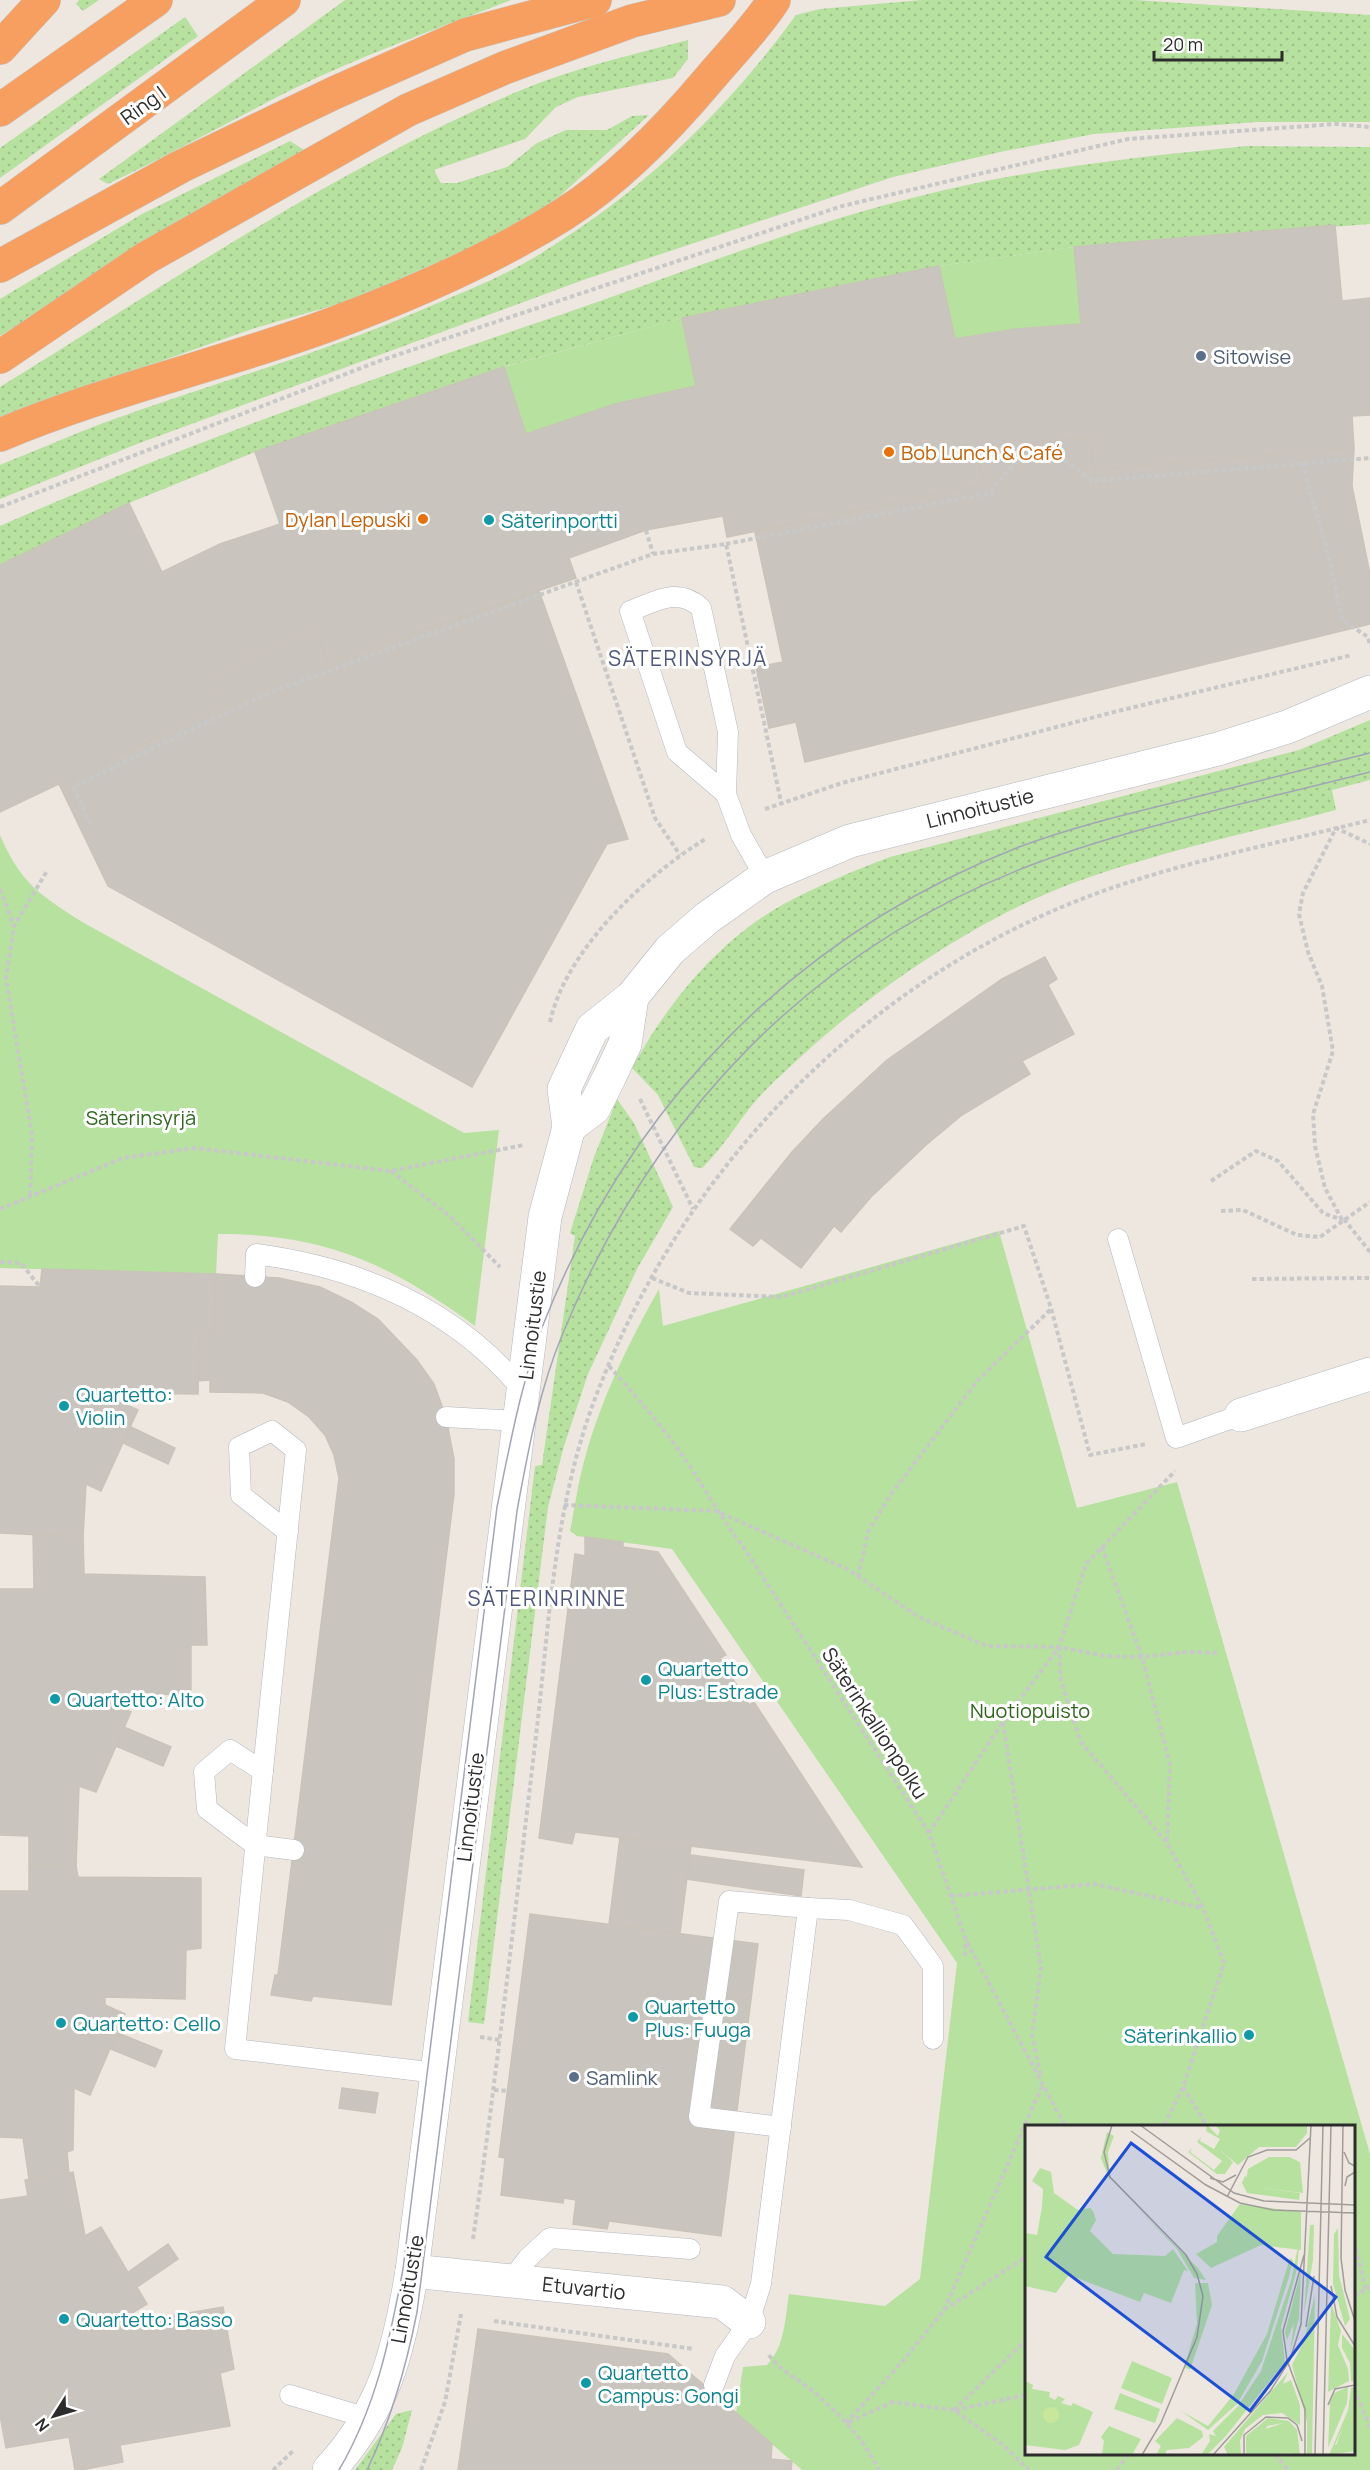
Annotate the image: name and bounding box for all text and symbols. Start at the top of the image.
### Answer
scale bar [1154,24,1282,62]
text: 20 m [1163,32,1203,56]
street label: Ring I [115,79,171,131]
place label: Sitowise [1213,343,1291,370]
marker: Sitowise [1194,349,1208,363]
place label: Bob Lunch & Café [901,439,1063,466]
marker: Bob Lunch & Café [882,445,896,459]
place label: Dylan Lepuski [285,506,411,533]
place label: Säterinportti [501,507,618,534]
marker: Dylan Lepuski [416,512,430,526]
marker: Säterinportti [482,513,496,527]
district label: SÄTERINSYRJÄ [608,644,768,672]
street label: Linnoitustie [923,782,1037,834]
park label: Säterinsyrjä [86,1104,196,1131]
street label: Linnoitustie [512,1269,552,1381]
place label: Quartetto: Violin [76,1381,173,1431]
marker: Quartetto: Violin [57,1399,71,1413]
district label: SÄTERINRINNE [468,1584,626,1612]
street label: Säterinkallionpolku [816,1642,934,1804]
place label: Quartetto Plus: Estrade [658,1655,778,1705]
marker: Quartetto Plus: Estrade [639,1673,653,1687]
place label: Quartetto: Alto [67,1686,205,1713]
marker: Quartetto: Alto [48,1692,62,1706]
park label: Nuotiopuisto [970,1697,1090,1724]
street label: Linnoitustie [450,1751,490,1863]
place label: Quartetto Plus: Fuuga [645,1993,751,2043]
place label: Quartetto: Cello [73,2010,221,2037]
marker: Quartetto Plus: Fuuga [626,2010,640,2024]
marker: Quartetto: Cello [54,2016,68,2030]
place label: Säterinkallio [1124,2022,1237,2049]
marker: Säterinkallio [1242,2028,1256,2042]
place label: Samlink [586,2064,659,2091]
marker: Samlink [567,2070,581,2084]
inset map [1025,2125,1355,2455]
street label: Linnoitustie [384,2233,430,2345]
street label: Etuvartio [541,2270,627,2306]
place label: Quartetto: Basso [76,2306,233,2333]
marker: Quartetto: Basso [57,2312,71,2326]
place label: Quartetto Campus: Gongi [598,2359,739,2409]
marker: Quartetto Campus: Gongi [579,2376,593,2390]
north arrow [24,2386,84,2446]
text: N [30,2414,54,2436]

